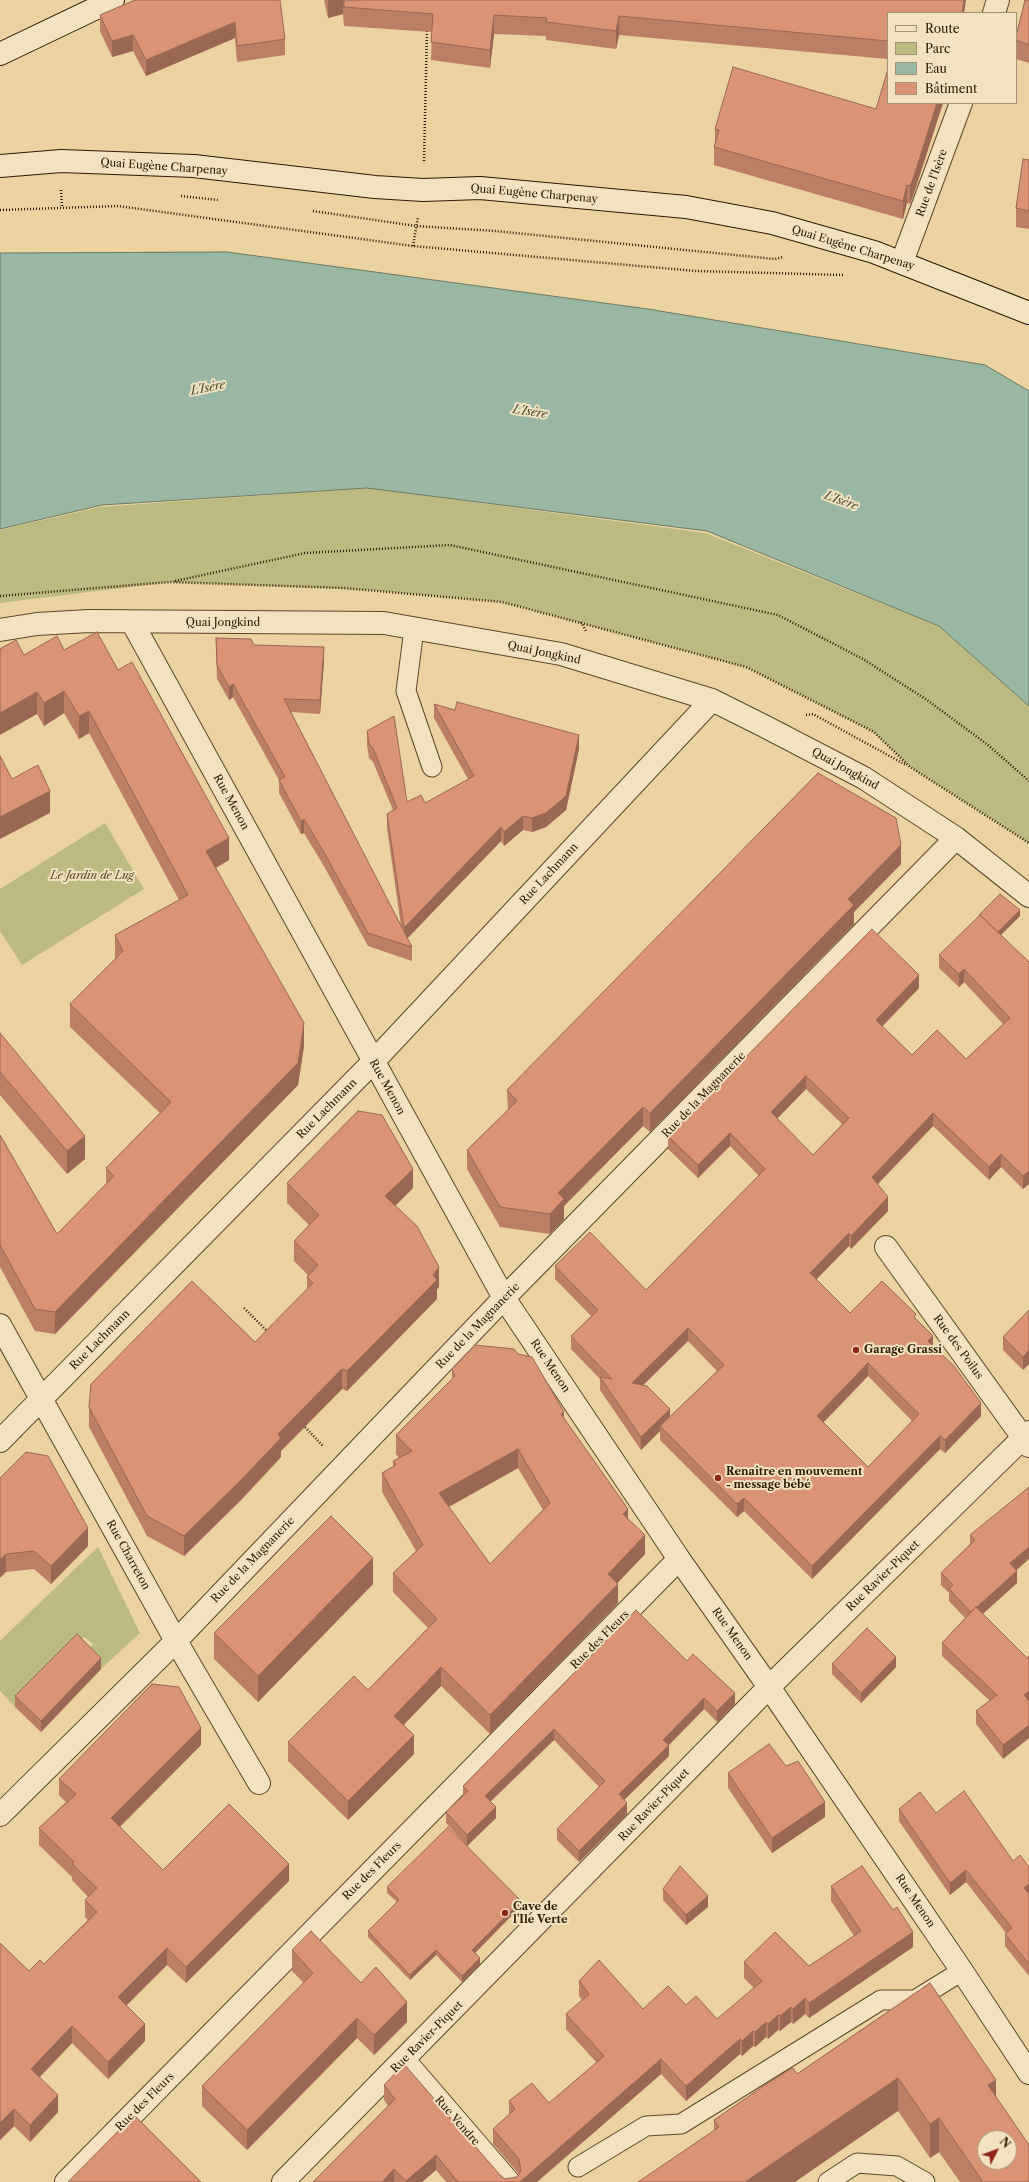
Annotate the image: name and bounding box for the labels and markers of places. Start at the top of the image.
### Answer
place label: Garage Grassi [864,1343,942,1357]
marker: Garage Grassi [851,1345,861,1355]
place label: Renaître en mouvement - message bébé [726,1465,862,1491]
marker: Renaître en mouvement - message bébé [713,1473,723,1483]
place label: Cave de l'Ile Verte [513,1900,567,1926]
marker: Cave de l'Ile Verte [500,1908,510,1918]

